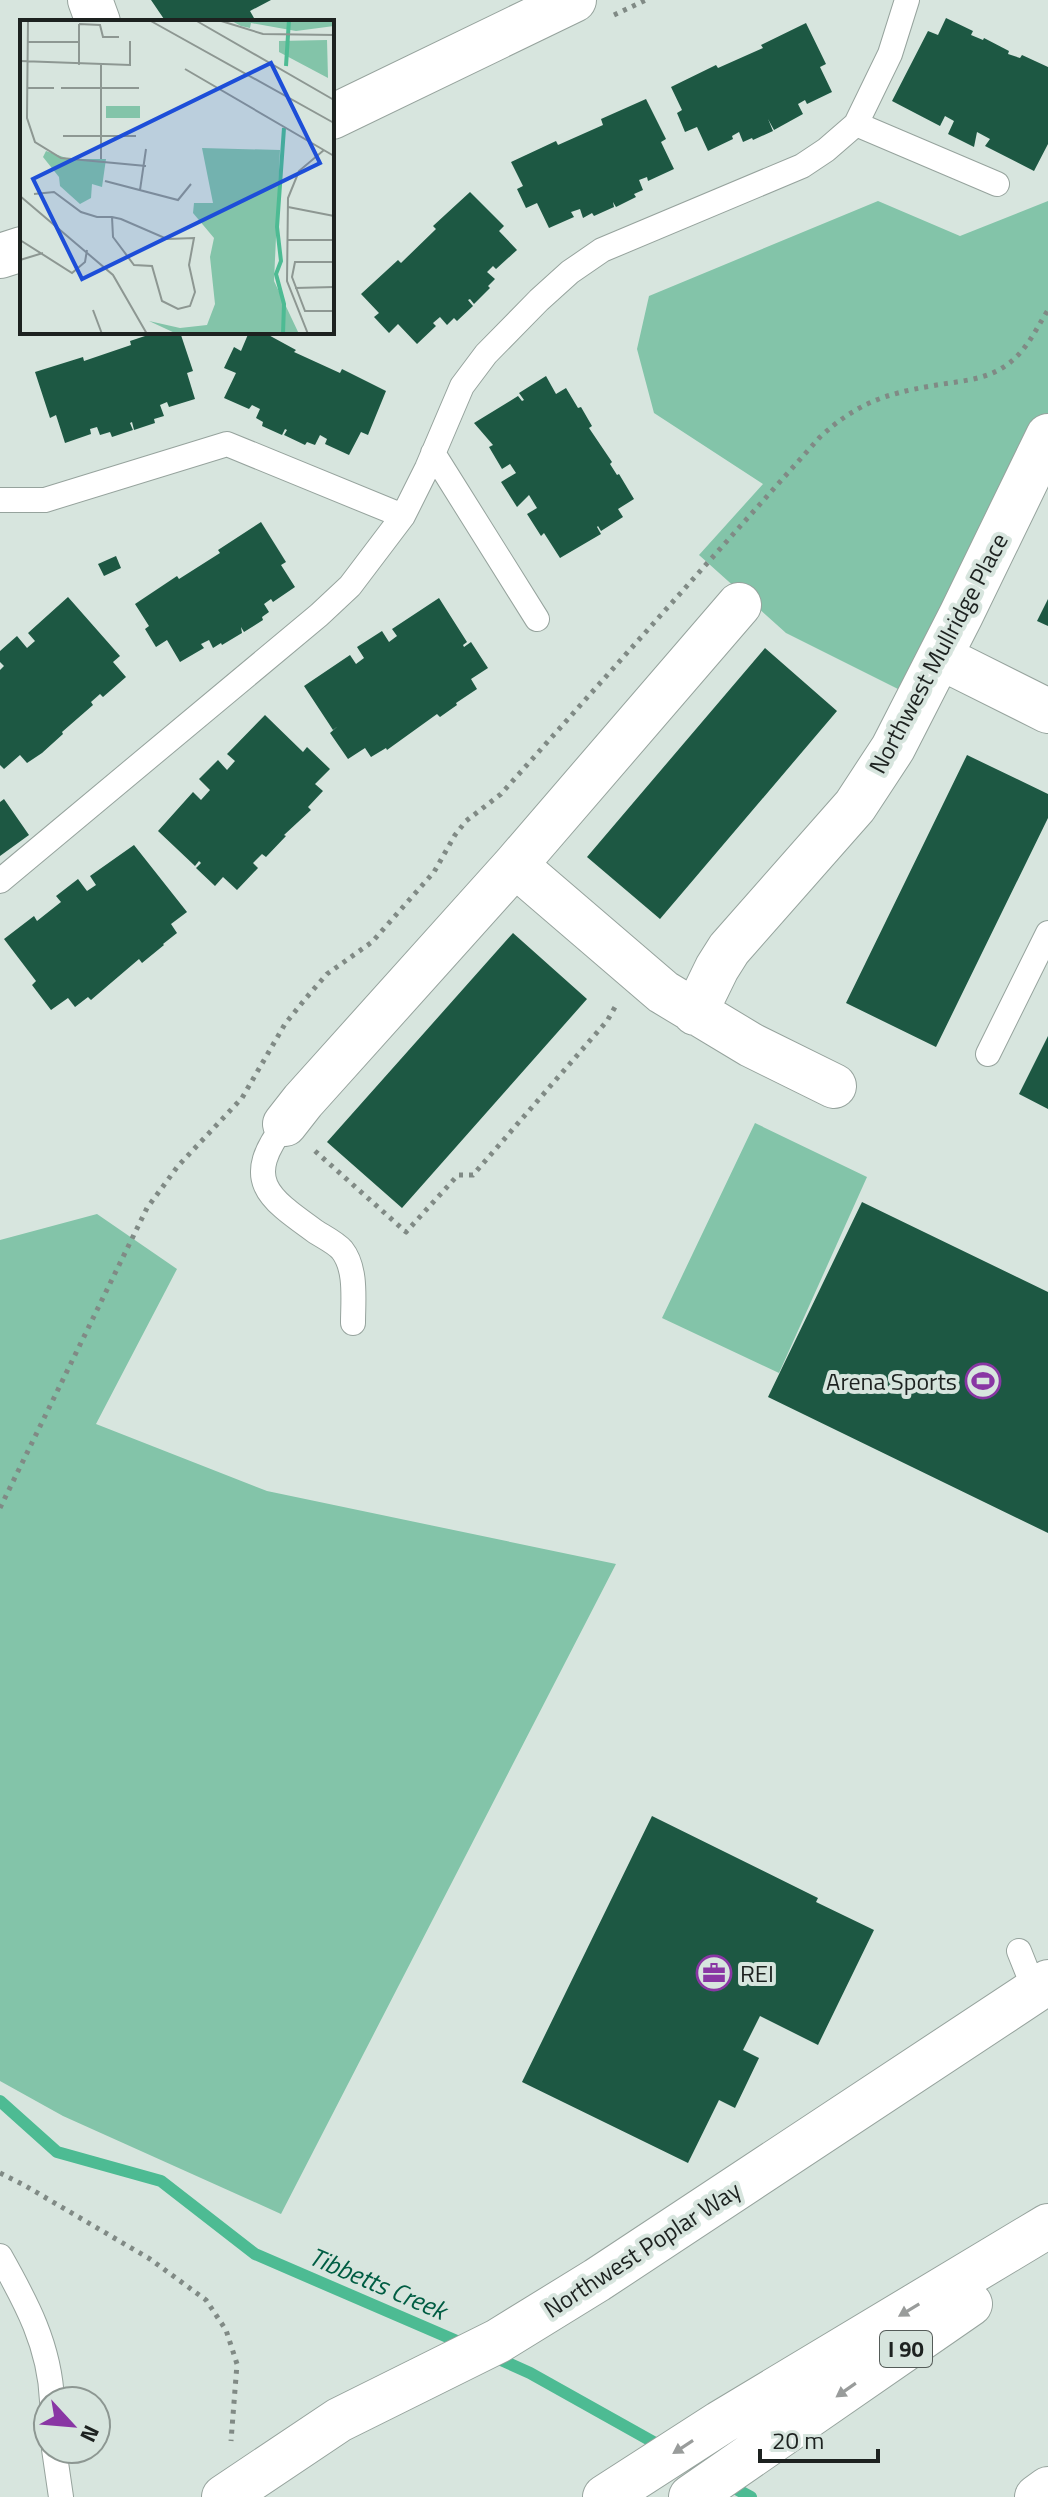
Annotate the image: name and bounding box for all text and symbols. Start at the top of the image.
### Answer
inset map [20,20,334,334]
street label: Northwest Mullridge Place [859,526,1017,780]
sports icon: Arena Sports [964,1362,1002,1400]
place label: Arena Sports [826,1363,957,1399]
office icon: REI [695,1954,733,1992]
place label: REI [740,1955,774,1991]
street label: Northwest Poplar Way [536,2171,748,2326]
water label: Tibbetts Creek [303,2237,456,2331]
one-way arrow [898,2302,920,2316]
road number: I 90 [880,2331,932,2367]
one-way arrow [835,2382,856,2397]
north arrow [32,2385,112,2465]
scale bar [760,2413,878,2463]
text: N [71,2419,109,2448]
text: 20 m [772,2422,824,2458]
one-way arrow [672,2440,694,2454]

